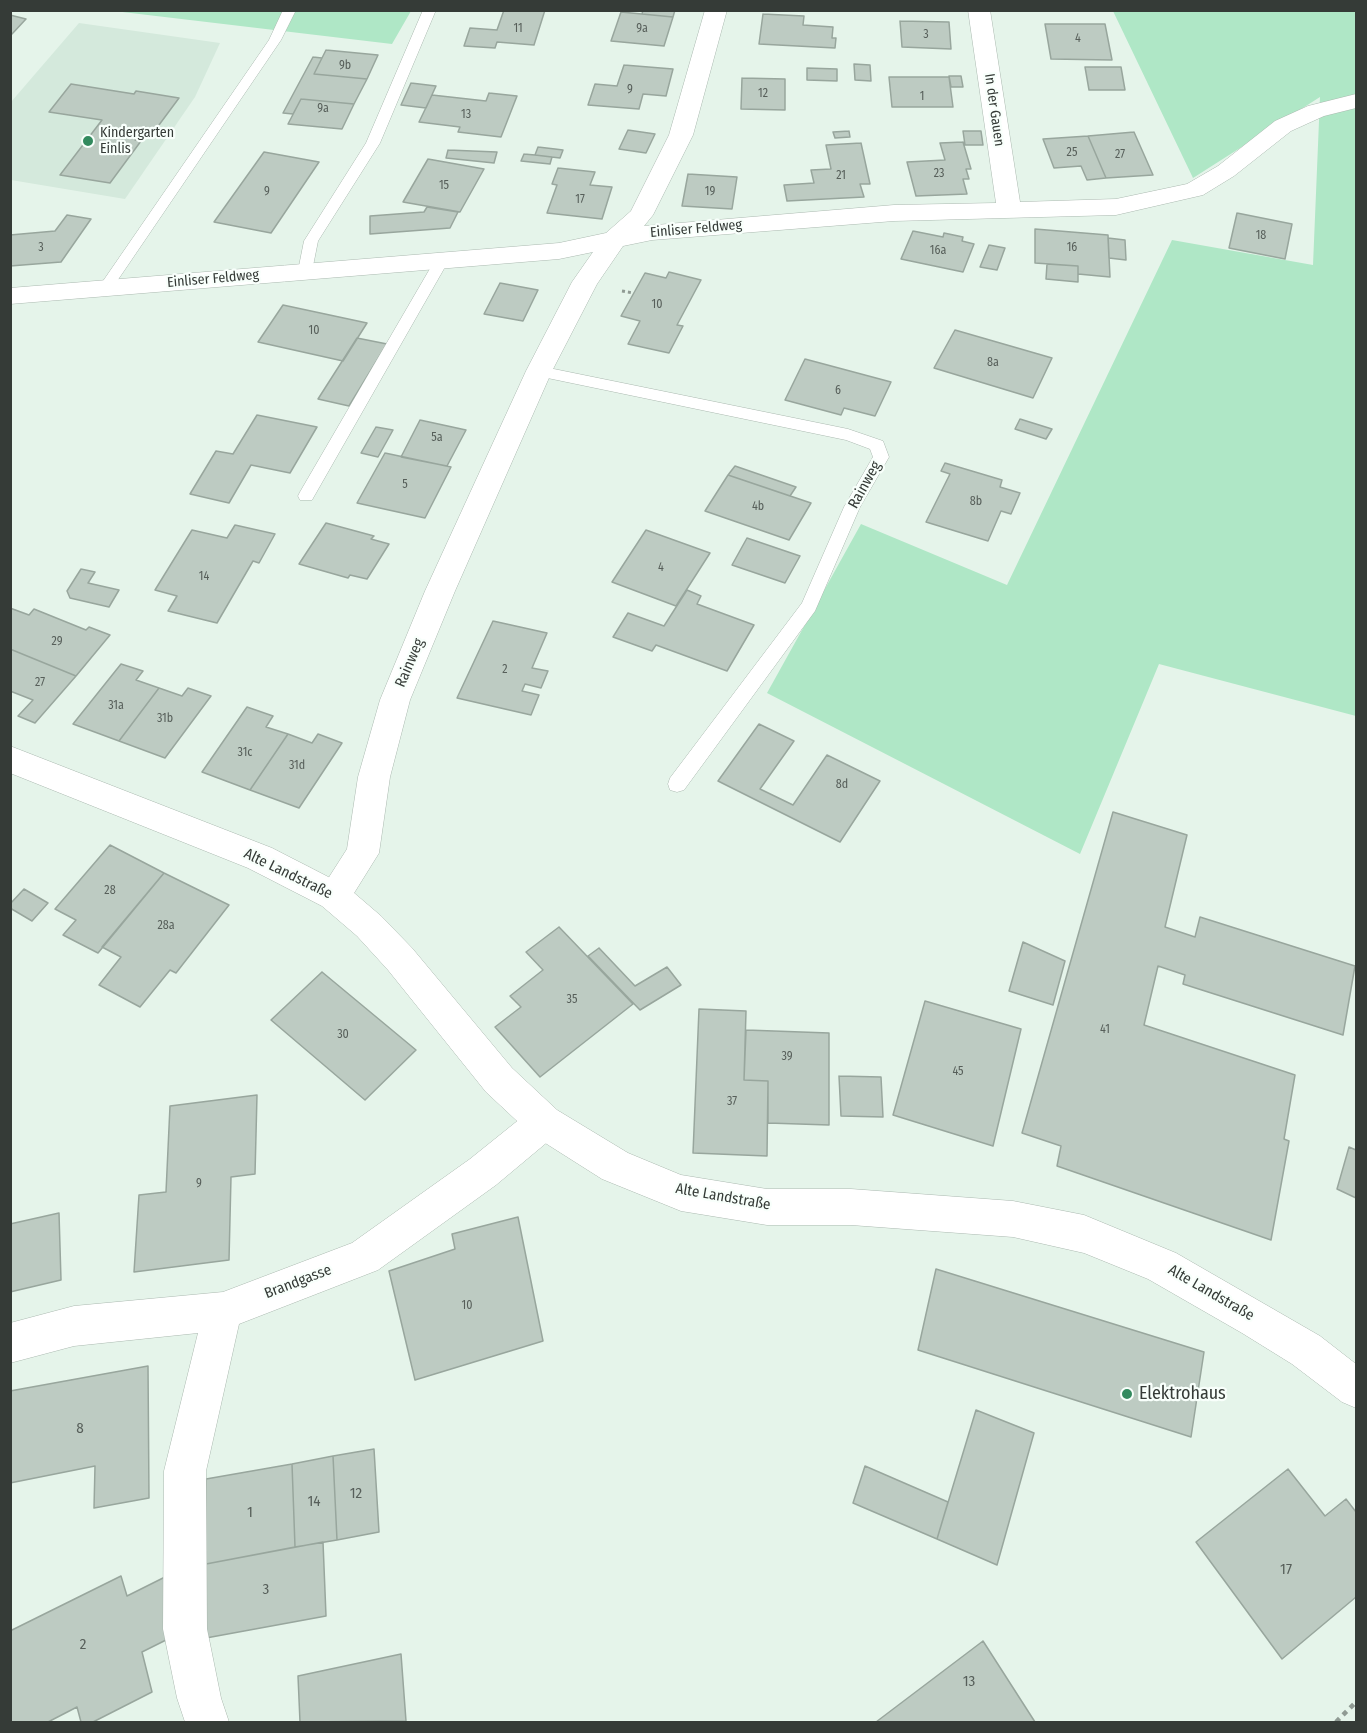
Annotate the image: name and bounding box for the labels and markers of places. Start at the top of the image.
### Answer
place label: Kindergarten Einlis [100,125,174,158]
marker: Kindergarten Einlis [81,134,95,148]
place label: Elektrohaus [1139,1383,1226,1405]
marker: Elektrohaus [1120,1387,1134,1401]

